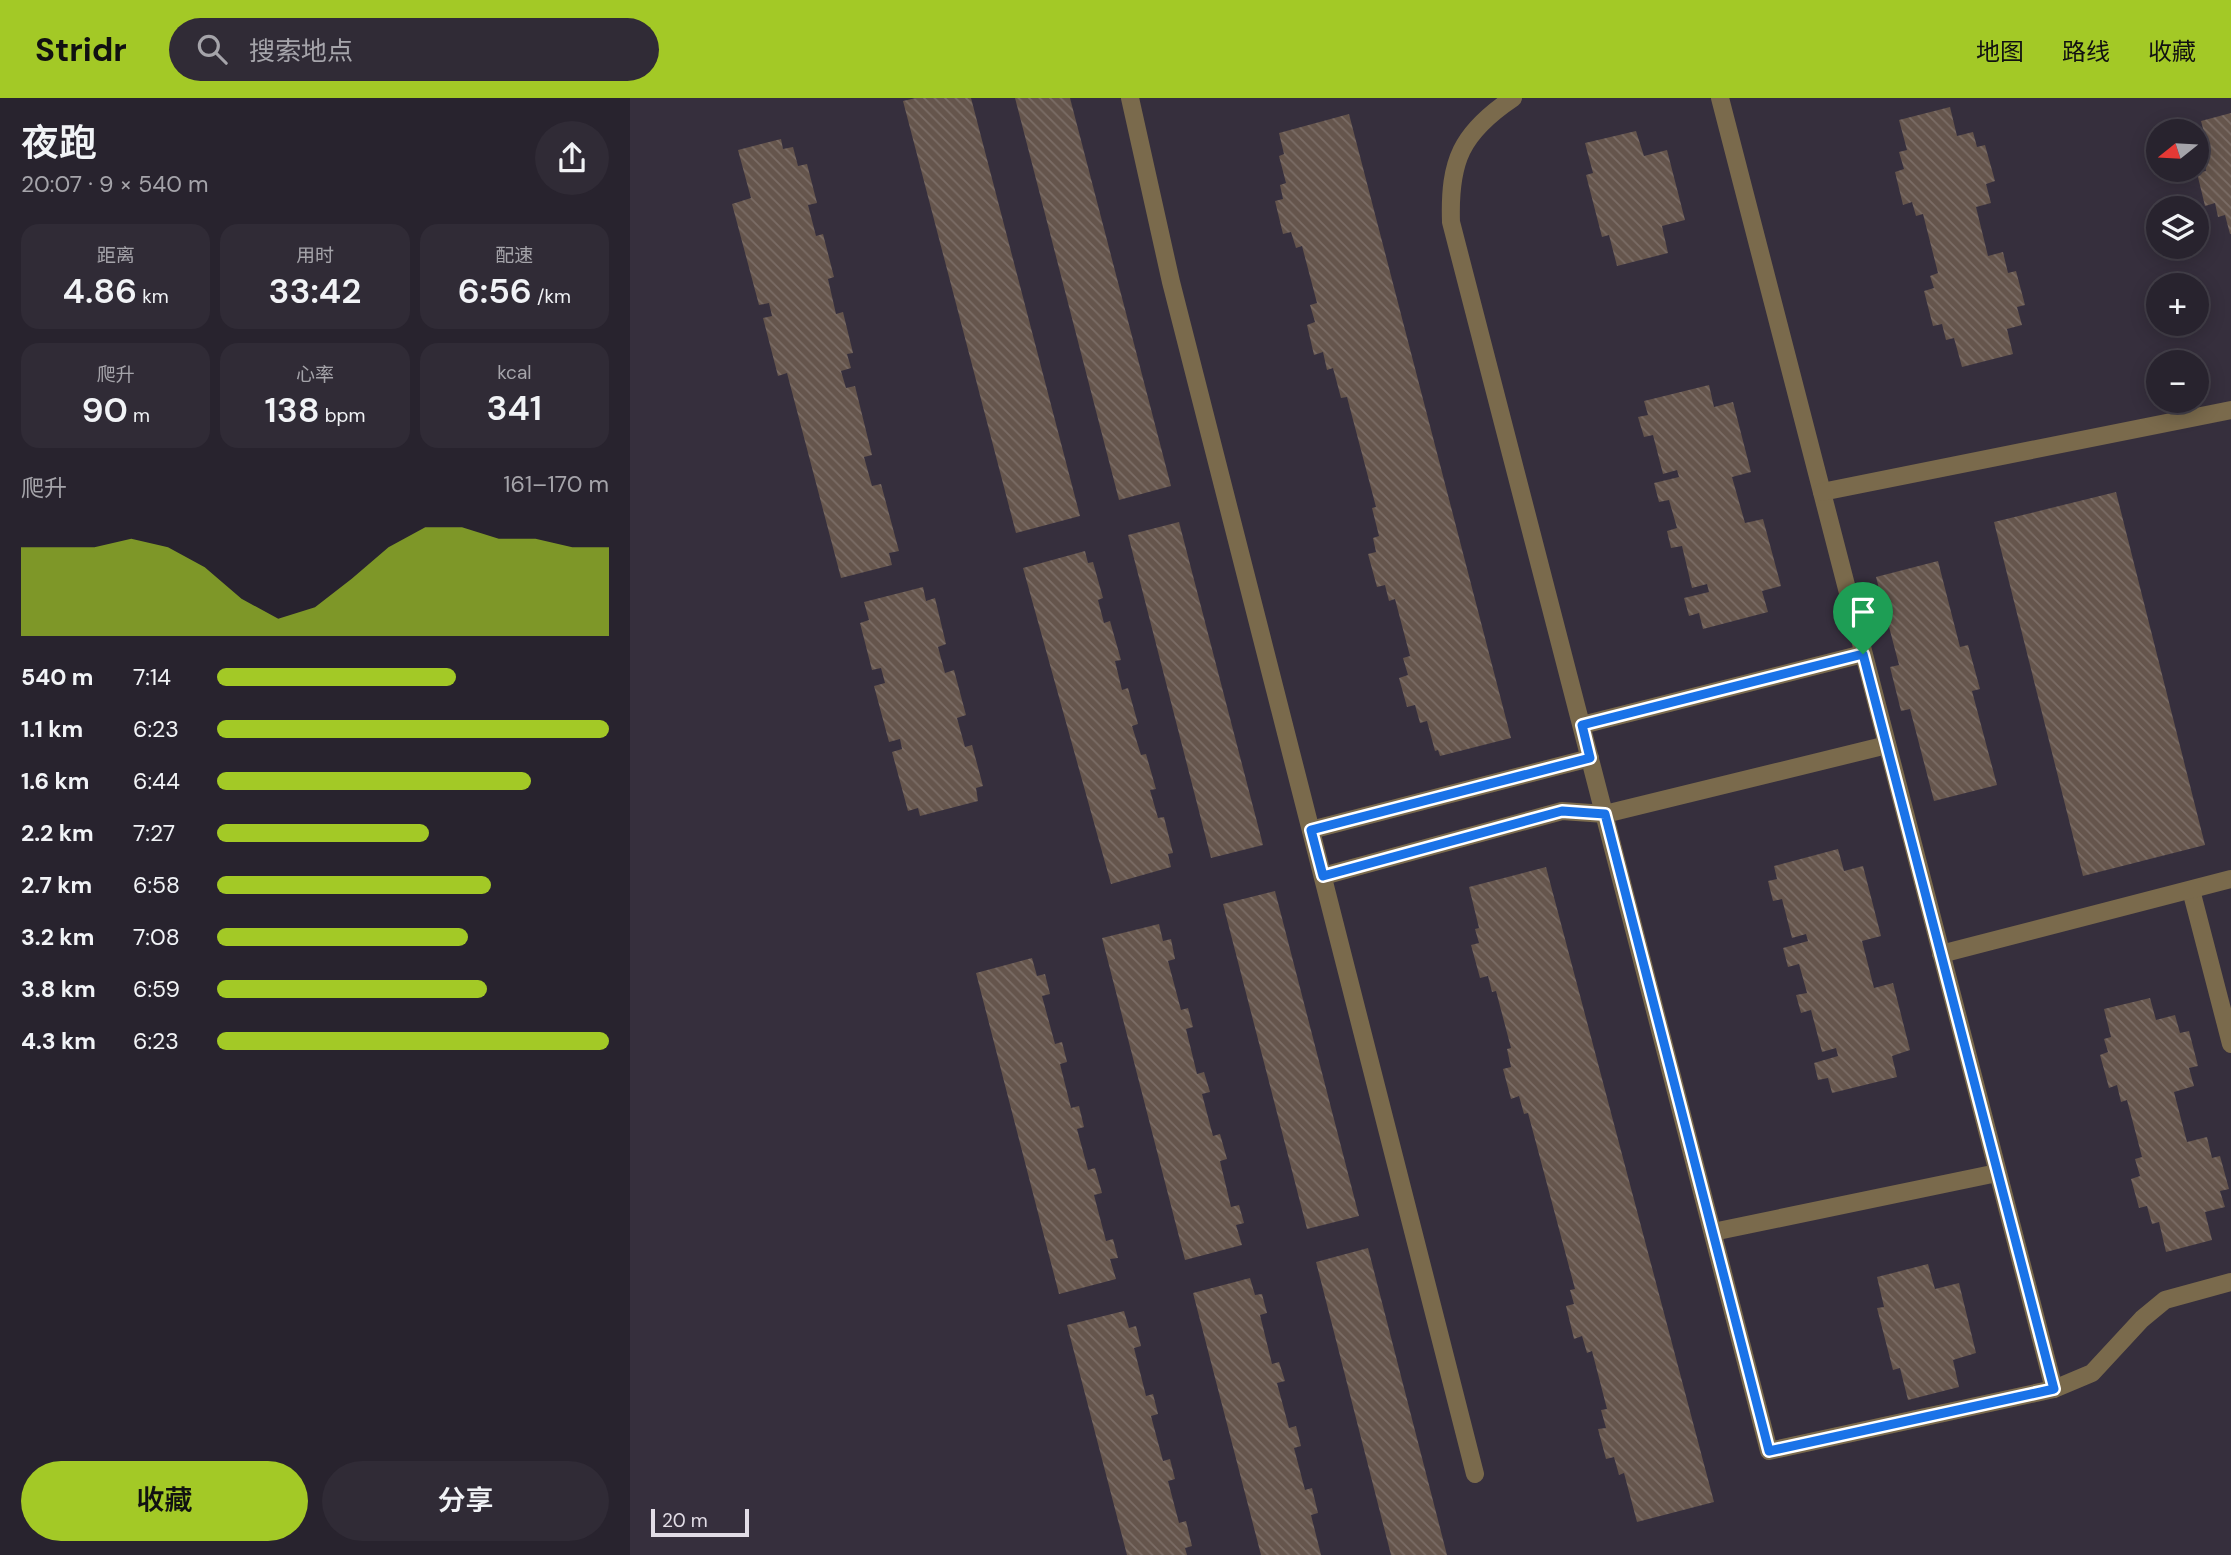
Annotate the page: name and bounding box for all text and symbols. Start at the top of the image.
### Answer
search box [169,18,659,81]
text: Stridr [35,28,127,71]
icon: search [193,30,231,68]
text: 搜索地点 [249,34,353,68]
text: 地图 [1976,36,2024,67]
text: 路线 [2062,36,2110,67]
text: 收藏 [2148,36,2196,67]
text: 夜跑 [21,118,97,168]
north arrow [2146,119,2208,182]
map controls [2146,119,2209,413]
button: share [535,121,609,195]
text: 20:07 · 9 × 540 m [21,169,209,199]
button: layers [2146,196,2209,259]
text: 距离 [97,243,135,268]
text: 用时 [296,243,334,268]
text: 配速 [495,243,533,268]
text: 4.86 [63,268,137,314]
text: 33:42 [269,268,361,314]
text: 6:56 [458,268,532,314]
button: + [2146,273,2209,336]
text: km [137,284,169,309]
text: /km [532,284,571,309]
button: − [2146,350,2209,413]
text: kcal [497,360,531,385]
text: 爬升 [97,362,135,387]
text: 心率 [296,362,334,387]
text: 341 [487,385,542,431]
text: 90 [81,387,128,433]
text: 138 [265,387,320,433]
text: m [128,403,150,428]
text: bpm [320,403,365,428]
text: 161–170 m [503,469,609,499]
text: 爬升 [21,473,67,503]
pin [1833,582,1893,654]
icon: arrive [1844,593,1882,631]
text: 540 m [21,662,94,692]
text: 7:14 [133,662,171,692]
text: 1.1 km [21,714,83,744]
text: 6:23 [133,714,179,744]
text: 1.6 km [21,766,89,796]
text: 6:44 [133,766,180,796]
text: 2.2 km [21,818,94,848]
text: 7:27 [133,818,175,848]
text: 2.7 km [21,870,92,900]
text: 6:58 [133,870,180,900]
text: 3.2 km [21,922,94,952]
text: 7:08 [133,922,180,952]
text: 3.8 km [21,974,96,1004]
text: 6:59 [133,974,180,1004]
text: 4.3 km [21,1026,96,1056]
text: 6:23 [133,1026,179,1056]
button: 收藏 [21,1461,308,1541]
button: 分享 [322,1461,609,1541]
scale bar [651,1506,749,1538]
text: 20 m [662,1508,708,1533]

